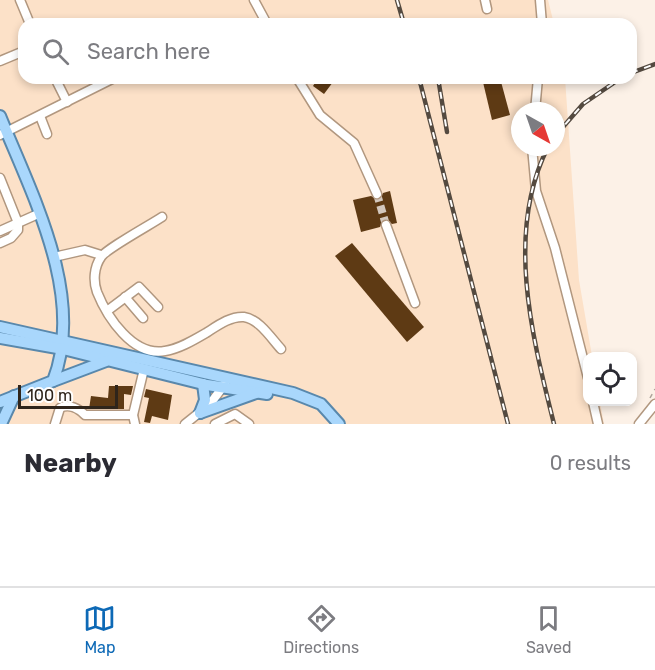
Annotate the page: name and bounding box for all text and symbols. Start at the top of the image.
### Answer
search box [18,18,637,84]
icon: search [39,35,72,68]
text: Search here [87,38,210,65]
north arrow [511,102,565,156]
map controls [583,352,637,406]
button: locate [583,352,637,406]
scale bar [18,382,118,410]
text: 100 m [27,386,72,405]
text: Nearby [24,448,117,479]
text: 0 results [550,451,631,475]
tab: Map [83,602,116,657]
tab: Directions [283,602,359,657]
tab: Saved [526,602,572,657]

